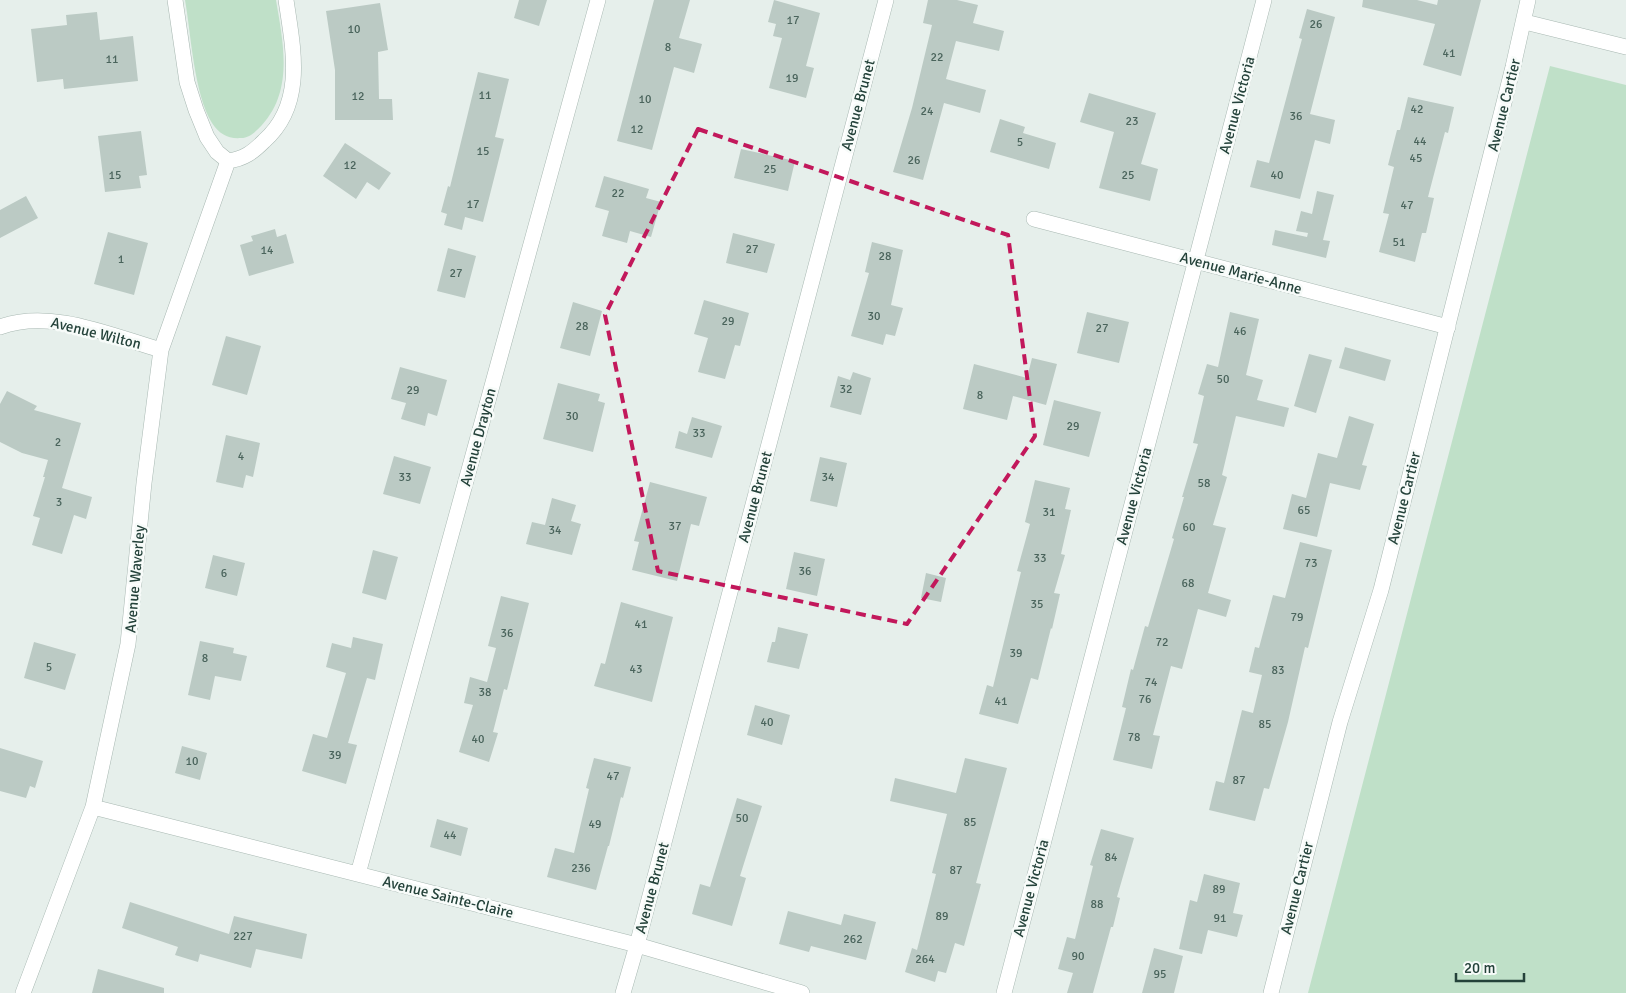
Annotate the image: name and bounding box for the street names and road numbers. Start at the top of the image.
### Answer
street label: Avenue Victoria [1215,54,1259,156]
street label: Avenue Cartier [1484,56,1524,153]
street label: Avenue Brunet [837,57,879,153]
street label: Avenue Marie-Anne [1178,248,1304,298]
street label: Avenue Wilton [49,313,143,353]
street label: Avenue Drayton [456,386,500,488]
street label: Avenue Victoria [1112,445,1156,547]
street label: Avenue Brunet [734,449,776,545]
street label: Avenue Cartier [1384,449,1424,546]
street label: Avenue Waverley [121,524,149,634]
street label: Avenue Victoria [1009,837,1053,939]
street label: Avenue Cartier [1277,839,1317,936]
street label: Avenue Brunet [631,840,673,936]
street label: Avenue Sainte-Claire [381,872,515,922]

